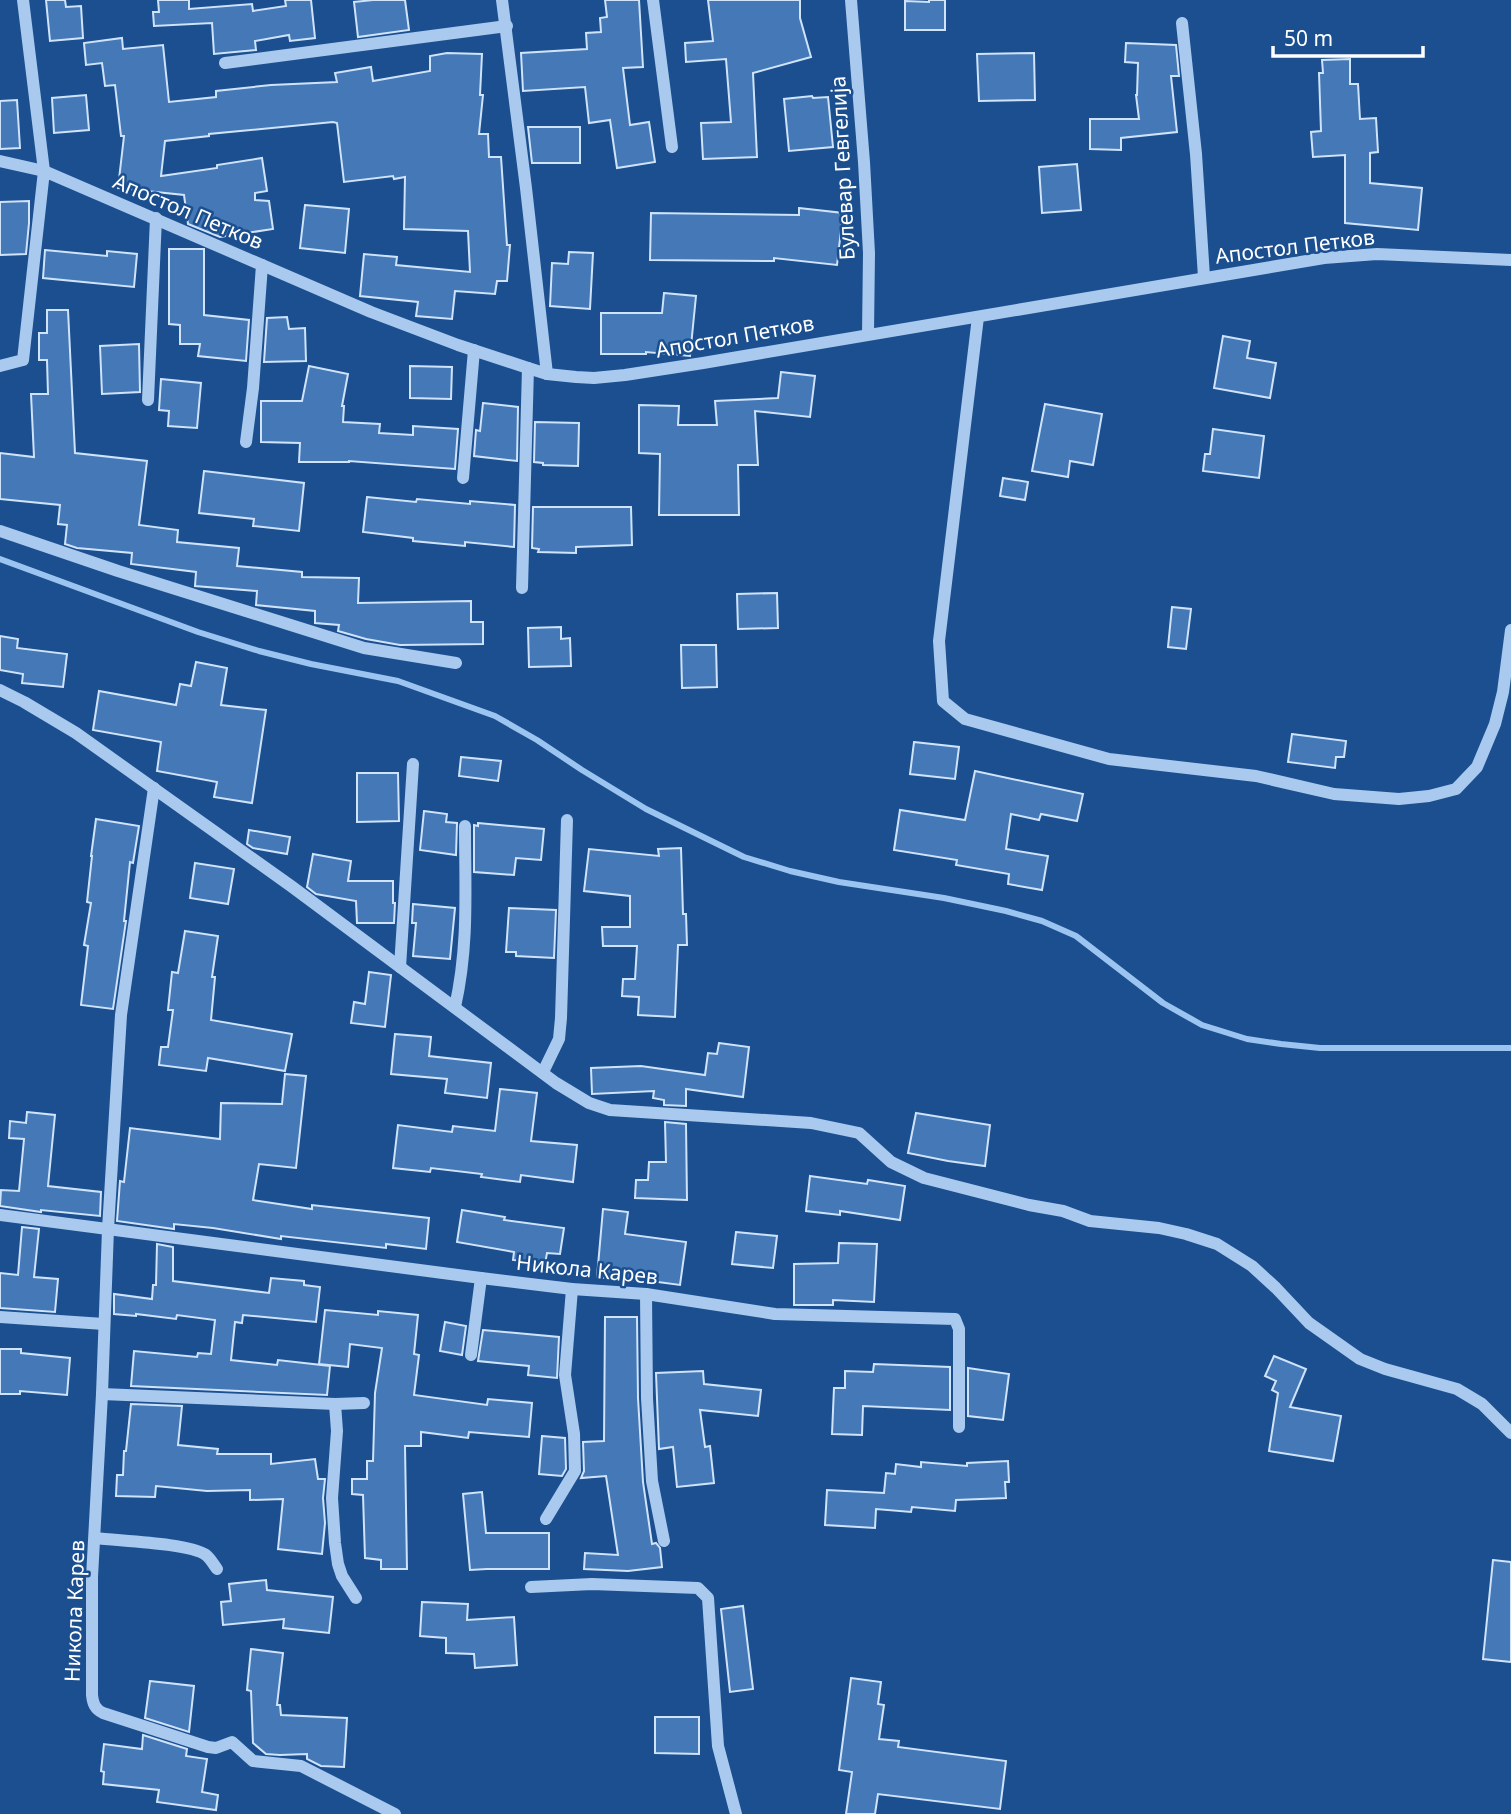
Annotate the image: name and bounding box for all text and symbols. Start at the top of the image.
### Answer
scale bar [1273,14,1424,58]
text: 50 m [1284,24,1333,52]
street label: Булевар Гевгелија [823,75,861,261]
street label: Апостол Петков [109,167,268,255]
street label: Апостол Петков [1214,222,1376,270]
street label: Апостол Петков [653,308,816,364]
street label: Никола Карев [515,1248,659,1290]
street label: Никола Карев [58,1539,90,1682]

